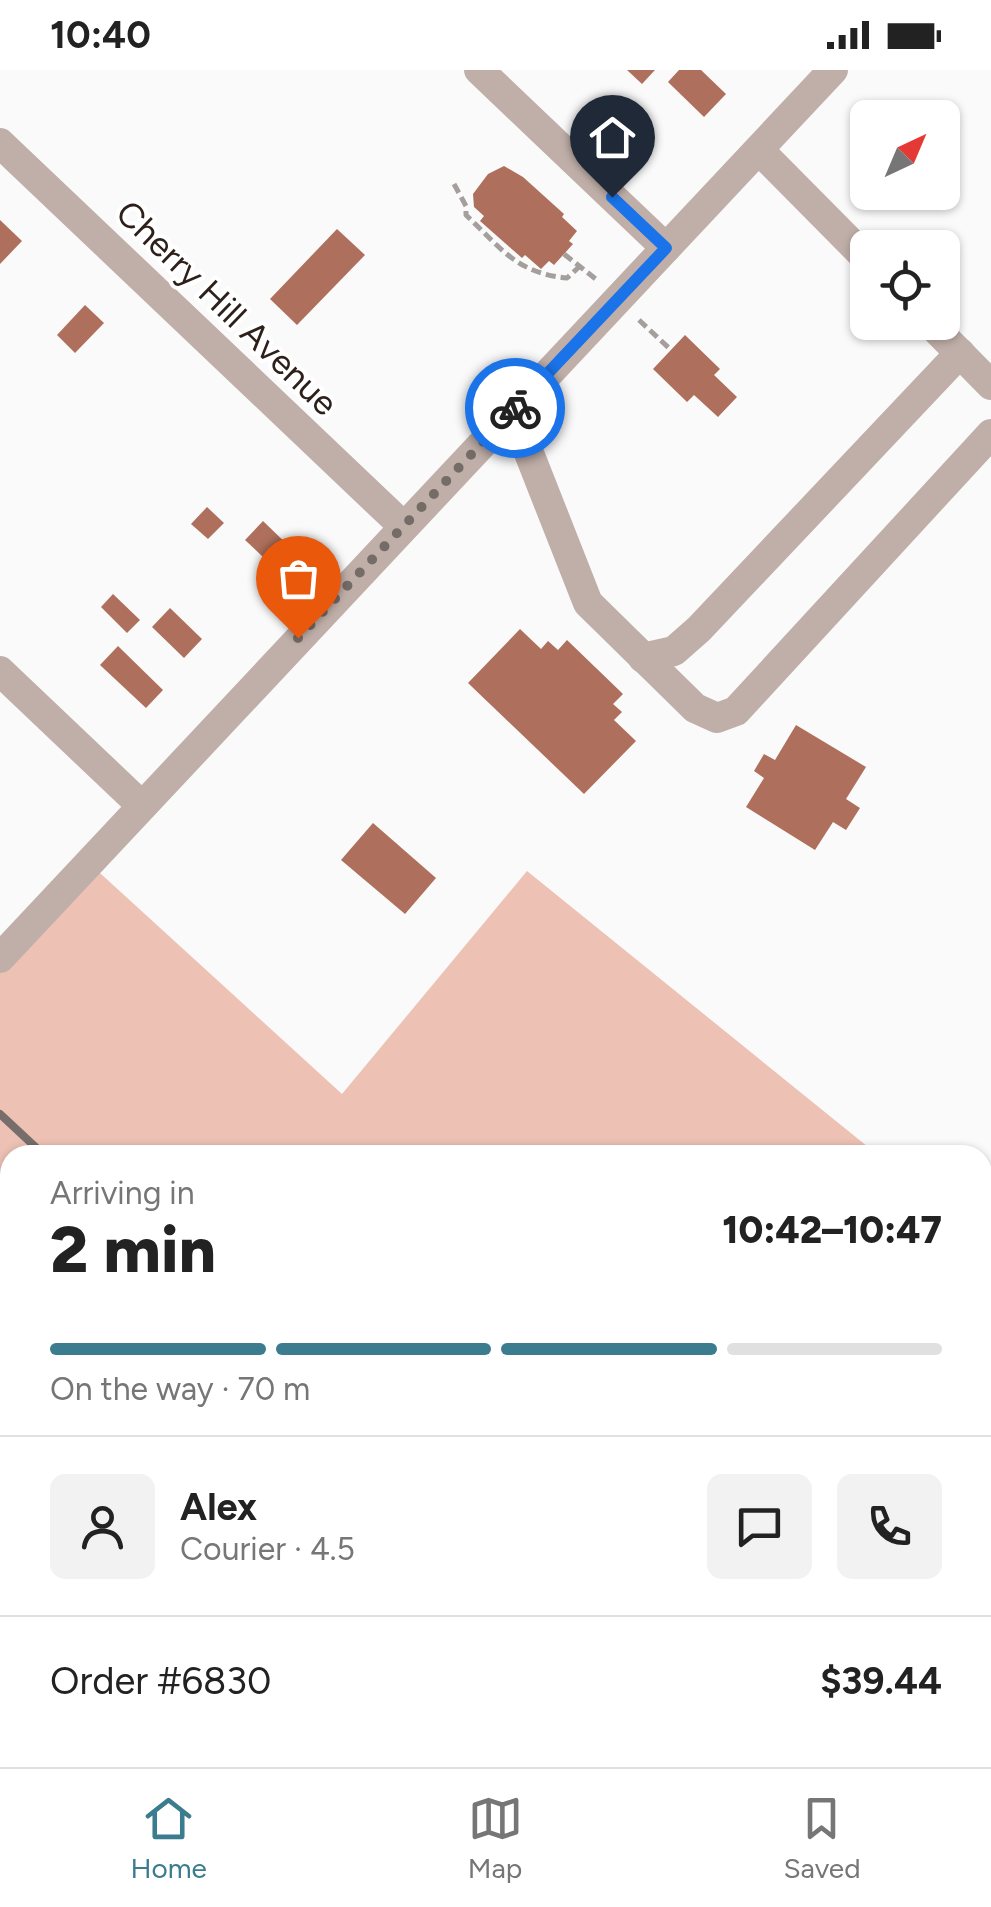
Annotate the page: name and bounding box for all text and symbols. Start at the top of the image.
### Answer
text: 10:40 [50,12,151,58]
pin [570,95,655,198]
north arrow [850,100,960,210]
map controls [850,100,960,340]
icon: home [585,110,640,165]
street label: Cherry Hill Avenue [108,192,346,424]
button: locate [850,230,960,340]
courier [465,358,565,458]
icon: bike [488,381,543,436]
pin [256,536,341,639]
icon: bag [271,551,326,606]
text: Arriving in [50,1174,195,1212]
text: 10:42–10:47 [722,1207,942,1253]
text: 2 min [50,1210,216,1288]
text: On the way · 70 m [50,1370,310,1408]
button: person [50,1474,155,1579]
button: chat [707,1474,812,1579]
button: phone [837,1474,942,1579]
text: Alex [180,1484,257,1530]
text: Courier · 4.5 [180,1530,355,1568]
text: Order #6830 [50,1658,271,1704]
text: $39.44 [820,1658,942,1704]
tab: Home [130,1791,207,1885]
tab: Map [468,1791,523,1885]
tab: Saved [783,1791,861,1885]

